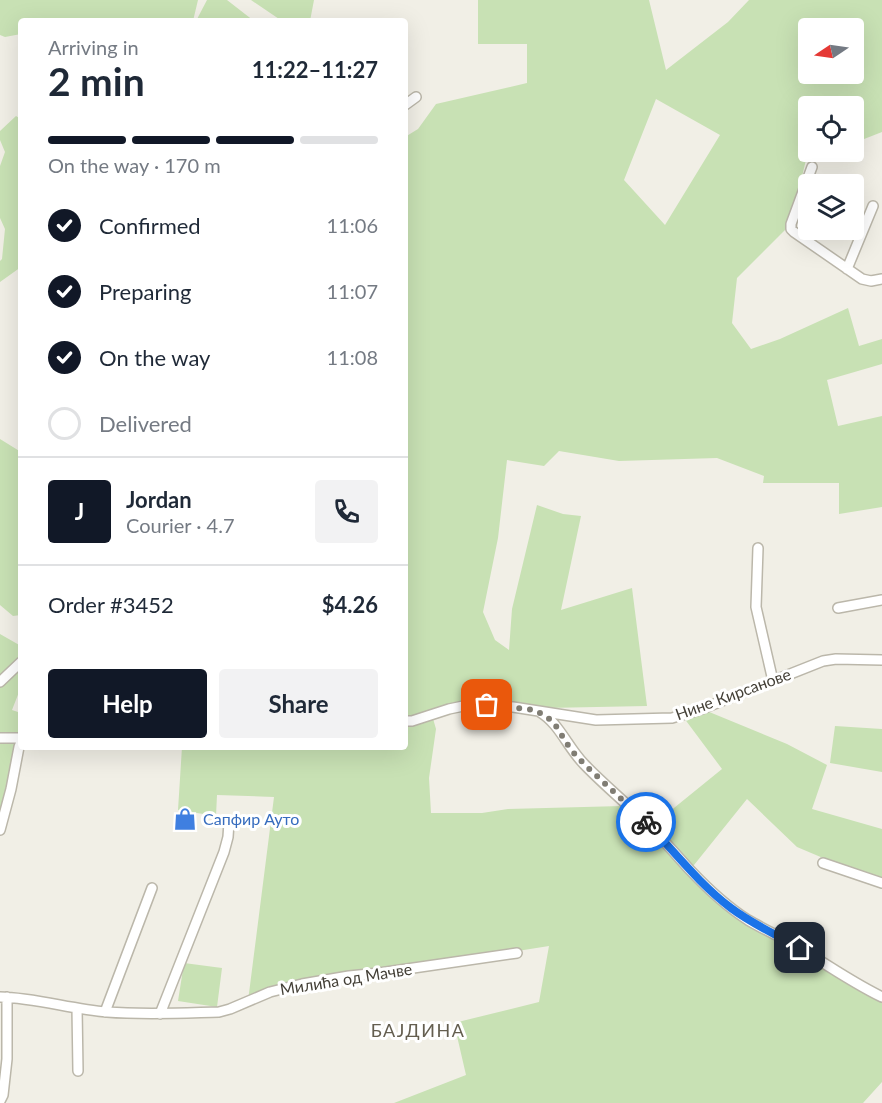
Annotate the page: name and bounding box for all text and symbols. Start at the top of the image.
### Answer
north arrow [798,18,864,84]
map controls [798,18,864,240]
text: Arriving in [48,35,139,59]
text: 11:22–11:27 [252,56,378,83]
text: 2 min [48,58,145,104]
button: locate [798,96,864,162]
text: On the way · 170 m [48,153,221,177]
button: layers [798,174,864,240]
icon: check [48,209,81,242]
text: Confirmed [99,212,201,239]
text: 11:06 [327,213,378,237]
icon: check [48,275,81,308]
text: Preparing [99,278,191,305]
text: 11:07 [327,279,378,303]
icon: check [48,341,81,374]
text: On the way [99,344,210,371]
text: 11:08 [327,345,378,369]
text: Delivered [99,410,192,437]
button: phone [315,480,378,543]
text: Jordan [126,486,192,513]
text: J [75,498,84,525]
text: Courier · 4.7 [126,513,235,537]
text: Order #3452 [48,591,174,618]
text: $4.26 [322,591,378,618]
street label: Нине Кирсанове [672,664,793,723]
button: Help [48,669,207,738]
button: Share [219,669,378,738]
pin [461,679,512,730]
icon: bag [470,688,503,721]
courier [616,792,676,852]
shop icon: Сапфир Ауто [172,806,198,832]
icon: bike [630,806,663,839]
place label: Сапфир Ауто [203,809,299,828]
pin [774,922,825,973]
icon: home [783,931,816,964]
street label: Милића од Мачве [279,959,413,998]
district label: БАЈДИНА [371,1019,465,1041]

